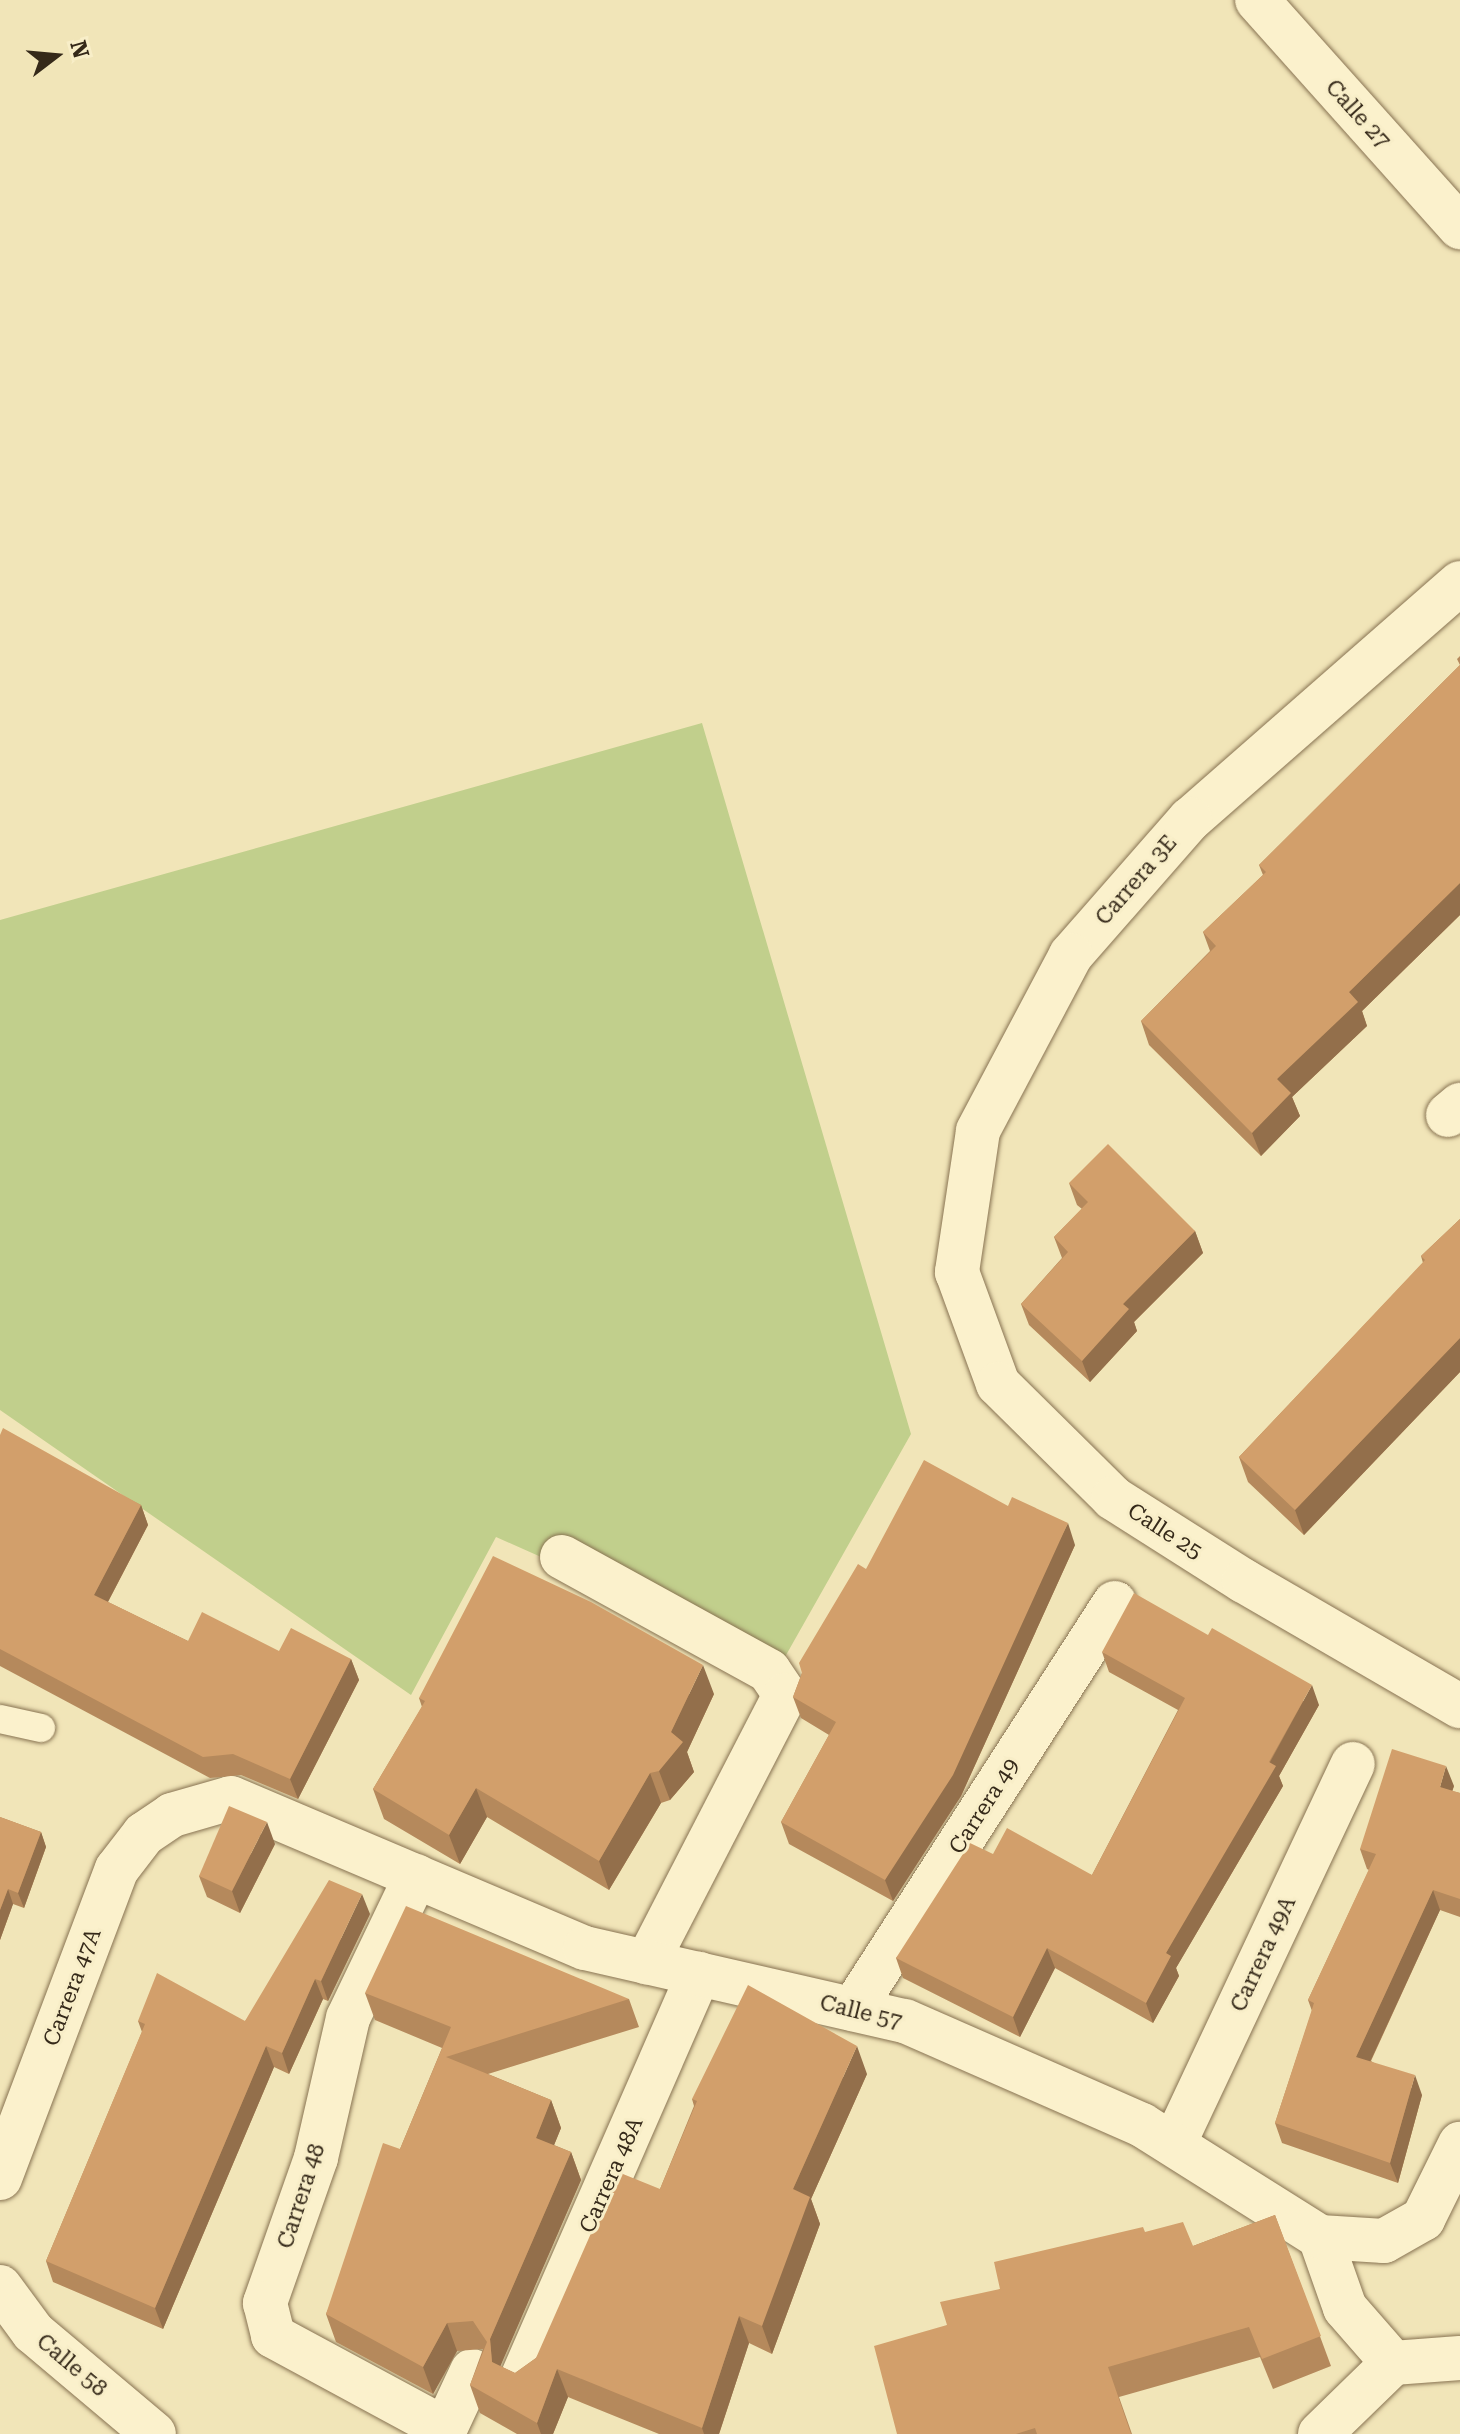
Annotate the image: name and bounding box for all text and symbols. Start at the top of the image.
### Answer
north arrow [16,16,96,96]
text: N [65,38,94,61]
street label: Calle 27 [1320,74,1396,154]
street label: Carrera 3E [1090,830,1182,930]
street label: Calle 25 [1123,1497,1207,1565]
street label: Carrera 49 [943,1753,1025,1859]
street label: Carrera 49A [1225,1892,1301,2016]
street label: Carrera 47A [37,1924,107,2050]
street label: Calle 57 [817,1989,905,2035]
street label: Carrera 48A [574,2113,648,2237]
street label: Carrera 48 [272,2140,330,2252]
street label: Calle 58 [32,2328,112,2402]

